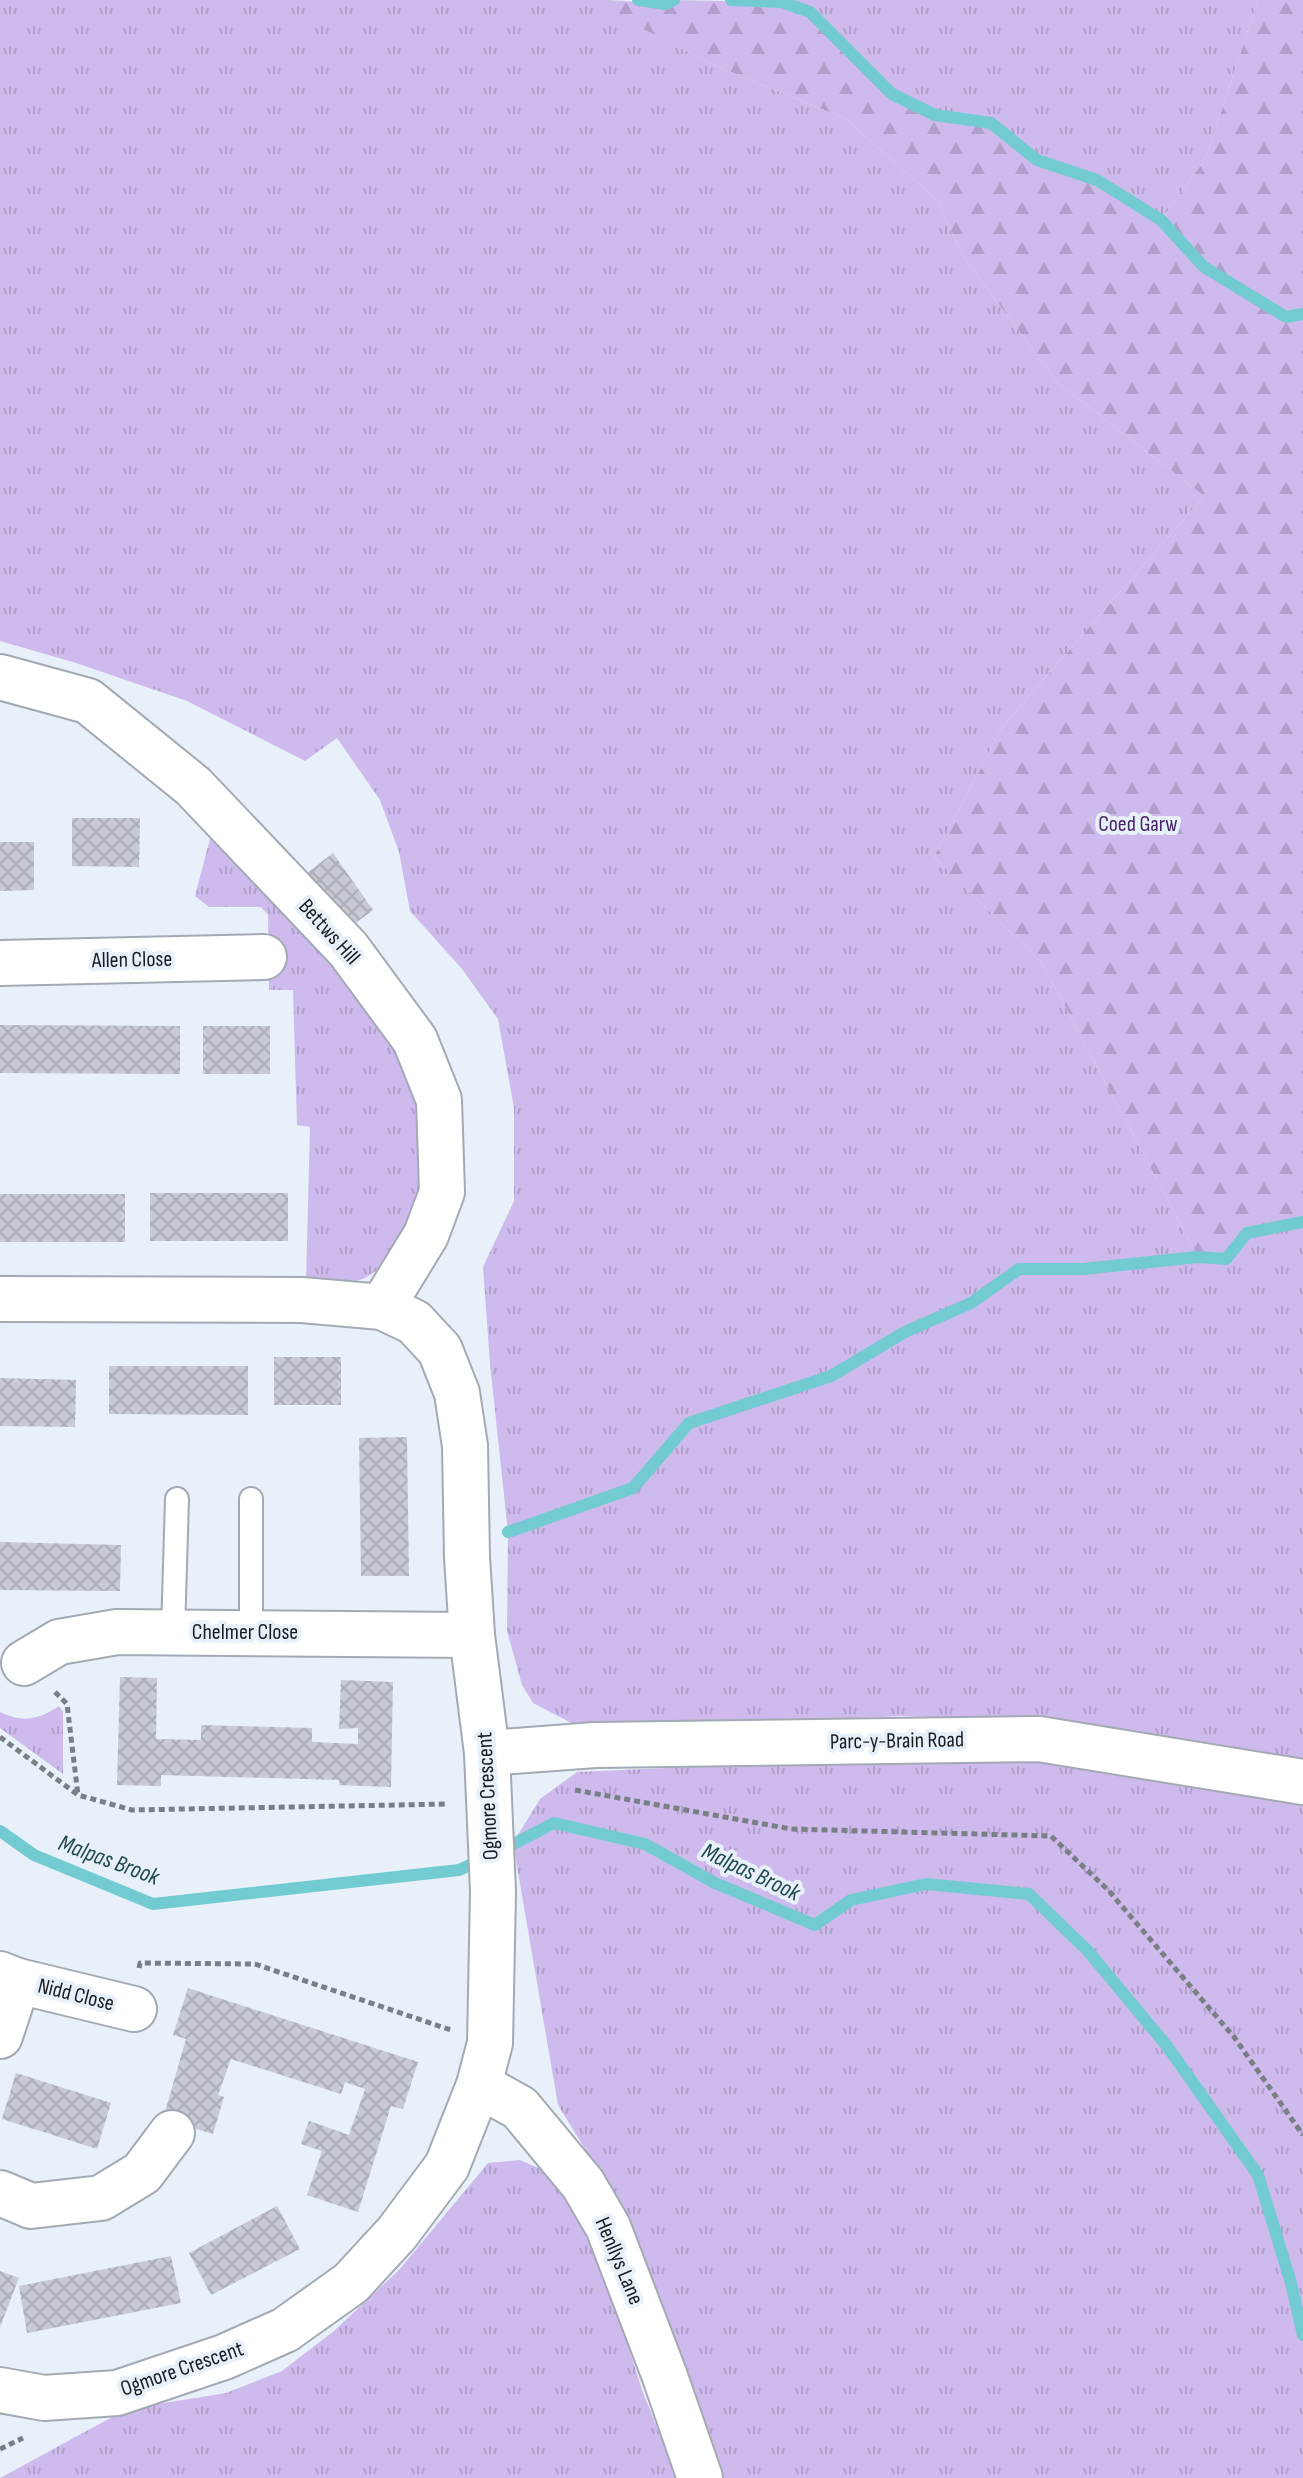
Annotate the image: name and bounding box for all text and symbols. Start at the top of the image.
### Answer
park label: Coed Garw [1098,811,1178,838]
street label: Bettws Hill [292,894,366,970]
street label: Allen Close [91,946,172,974]
street label: Chelmer Close [192,1619,298,1646]
street label: Parc-y-Brain Road [830,1726,964,1756]
street label: Ogmore Crescent [471,1731,505,1861]
water label: Malpas Brook [55,1828,164,1892]
water label: Malpas Brook [697,1837,806,1908]
street label: Nidd Close [35,1972,117,2018]
street label: Henllys Lane [589,2213,649,2309]
street label: Ogmore Crescent [117,2335,247,2403]

